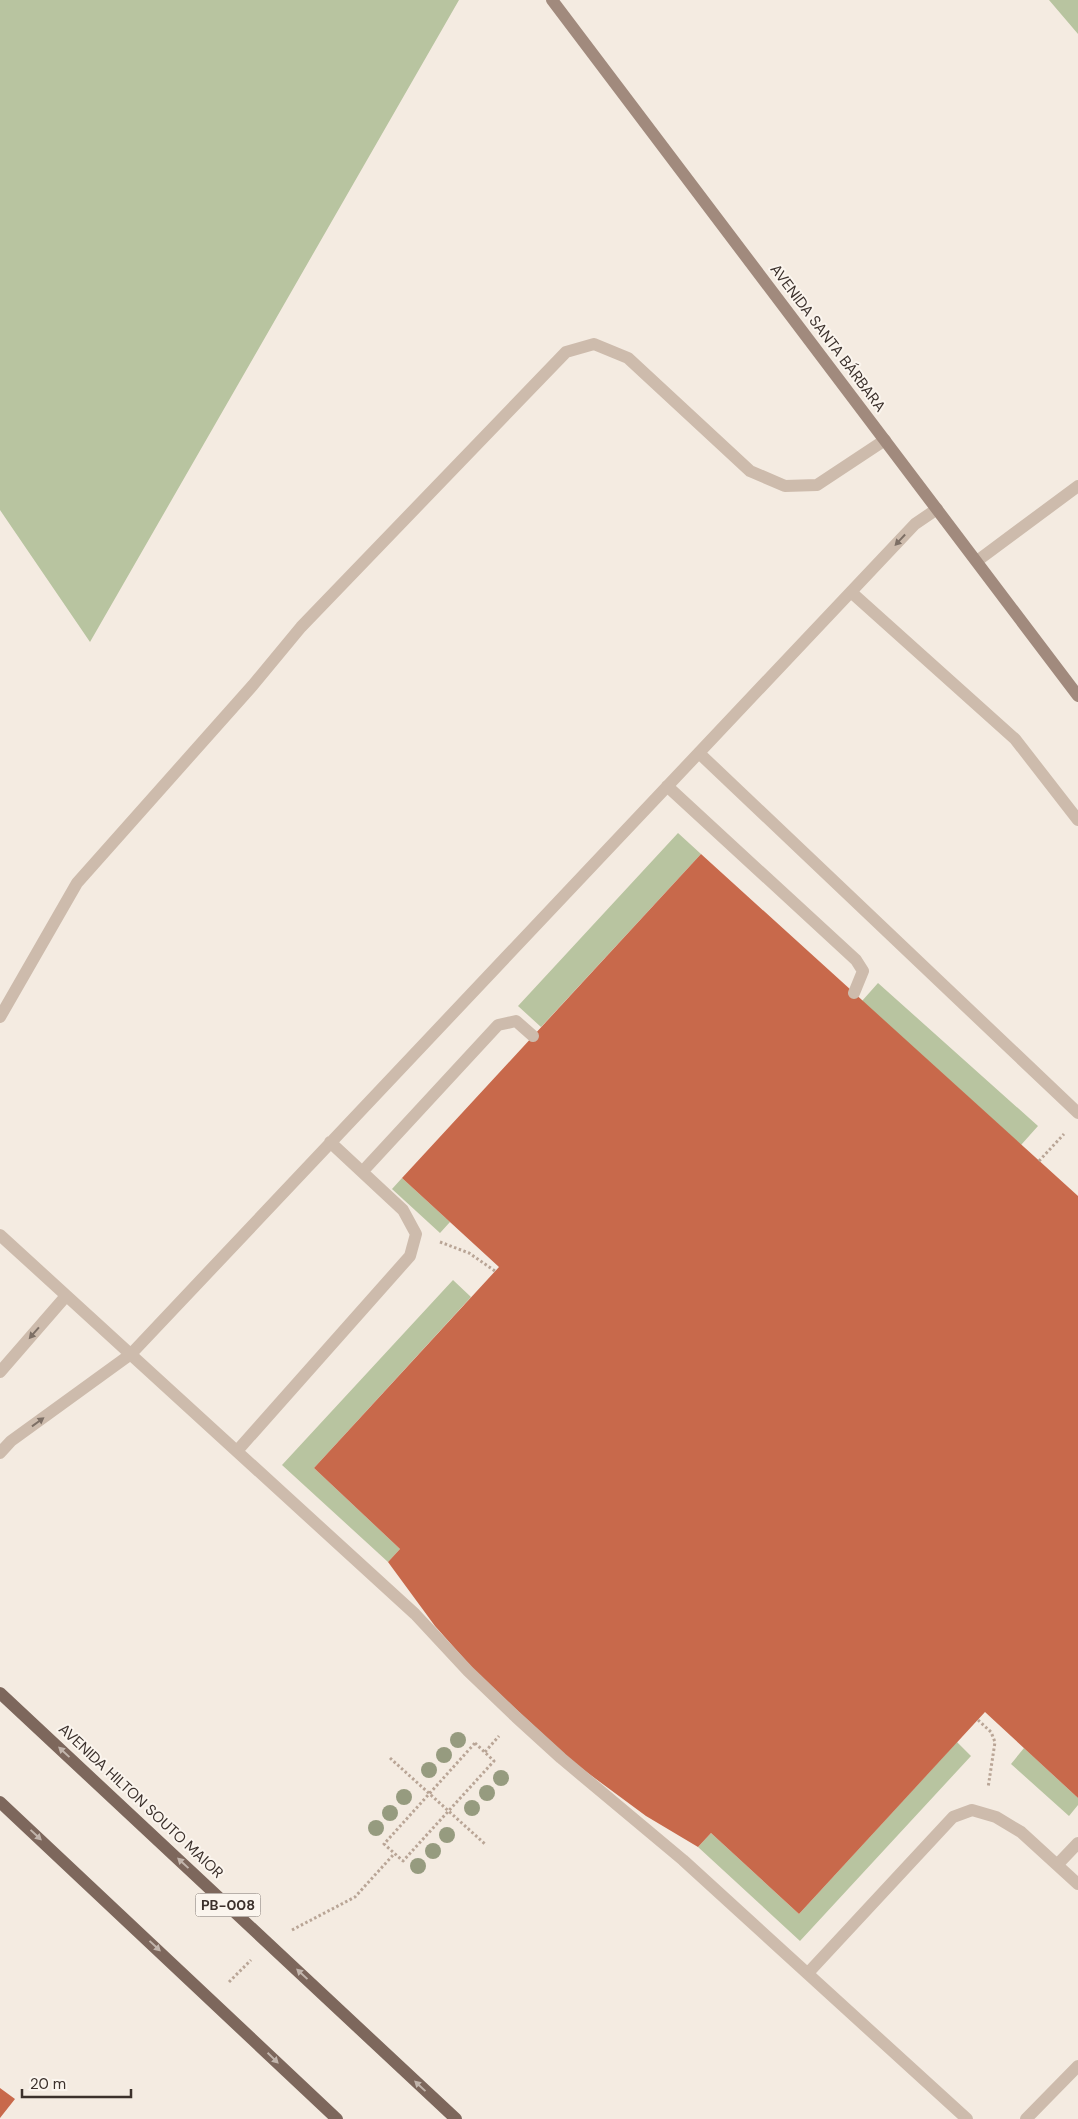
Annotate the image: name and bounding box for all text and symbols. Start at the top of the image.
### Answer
street label: AVENIDA SANTA BÁRBARA [766,260,890,416]
one-way arrow [894,534,906,546]
one-way arrow [29,1326,40,1339]
one-way arrow [31,1417,45,1427]
street label: AVENIDA HILTON SOUTO MAIOR [54,1719,228,1883]
one-way arrow [59,1746,71,1758]
one-way arrow [29,1829,41,1841]
one-way arrow [177,1857,189,1869]
road number: PB-008 [196,1894,260,1916]
one-way arrow [148,1940,160,1952]
one-way arrow [296,1968,308,1980]
one-way arrow [266,2052,278,2064]
scale bar [22,2066,131,2098]
text: 20 m [30,2074,66,2094]
one-way arrow [414,2080,426,2092]

